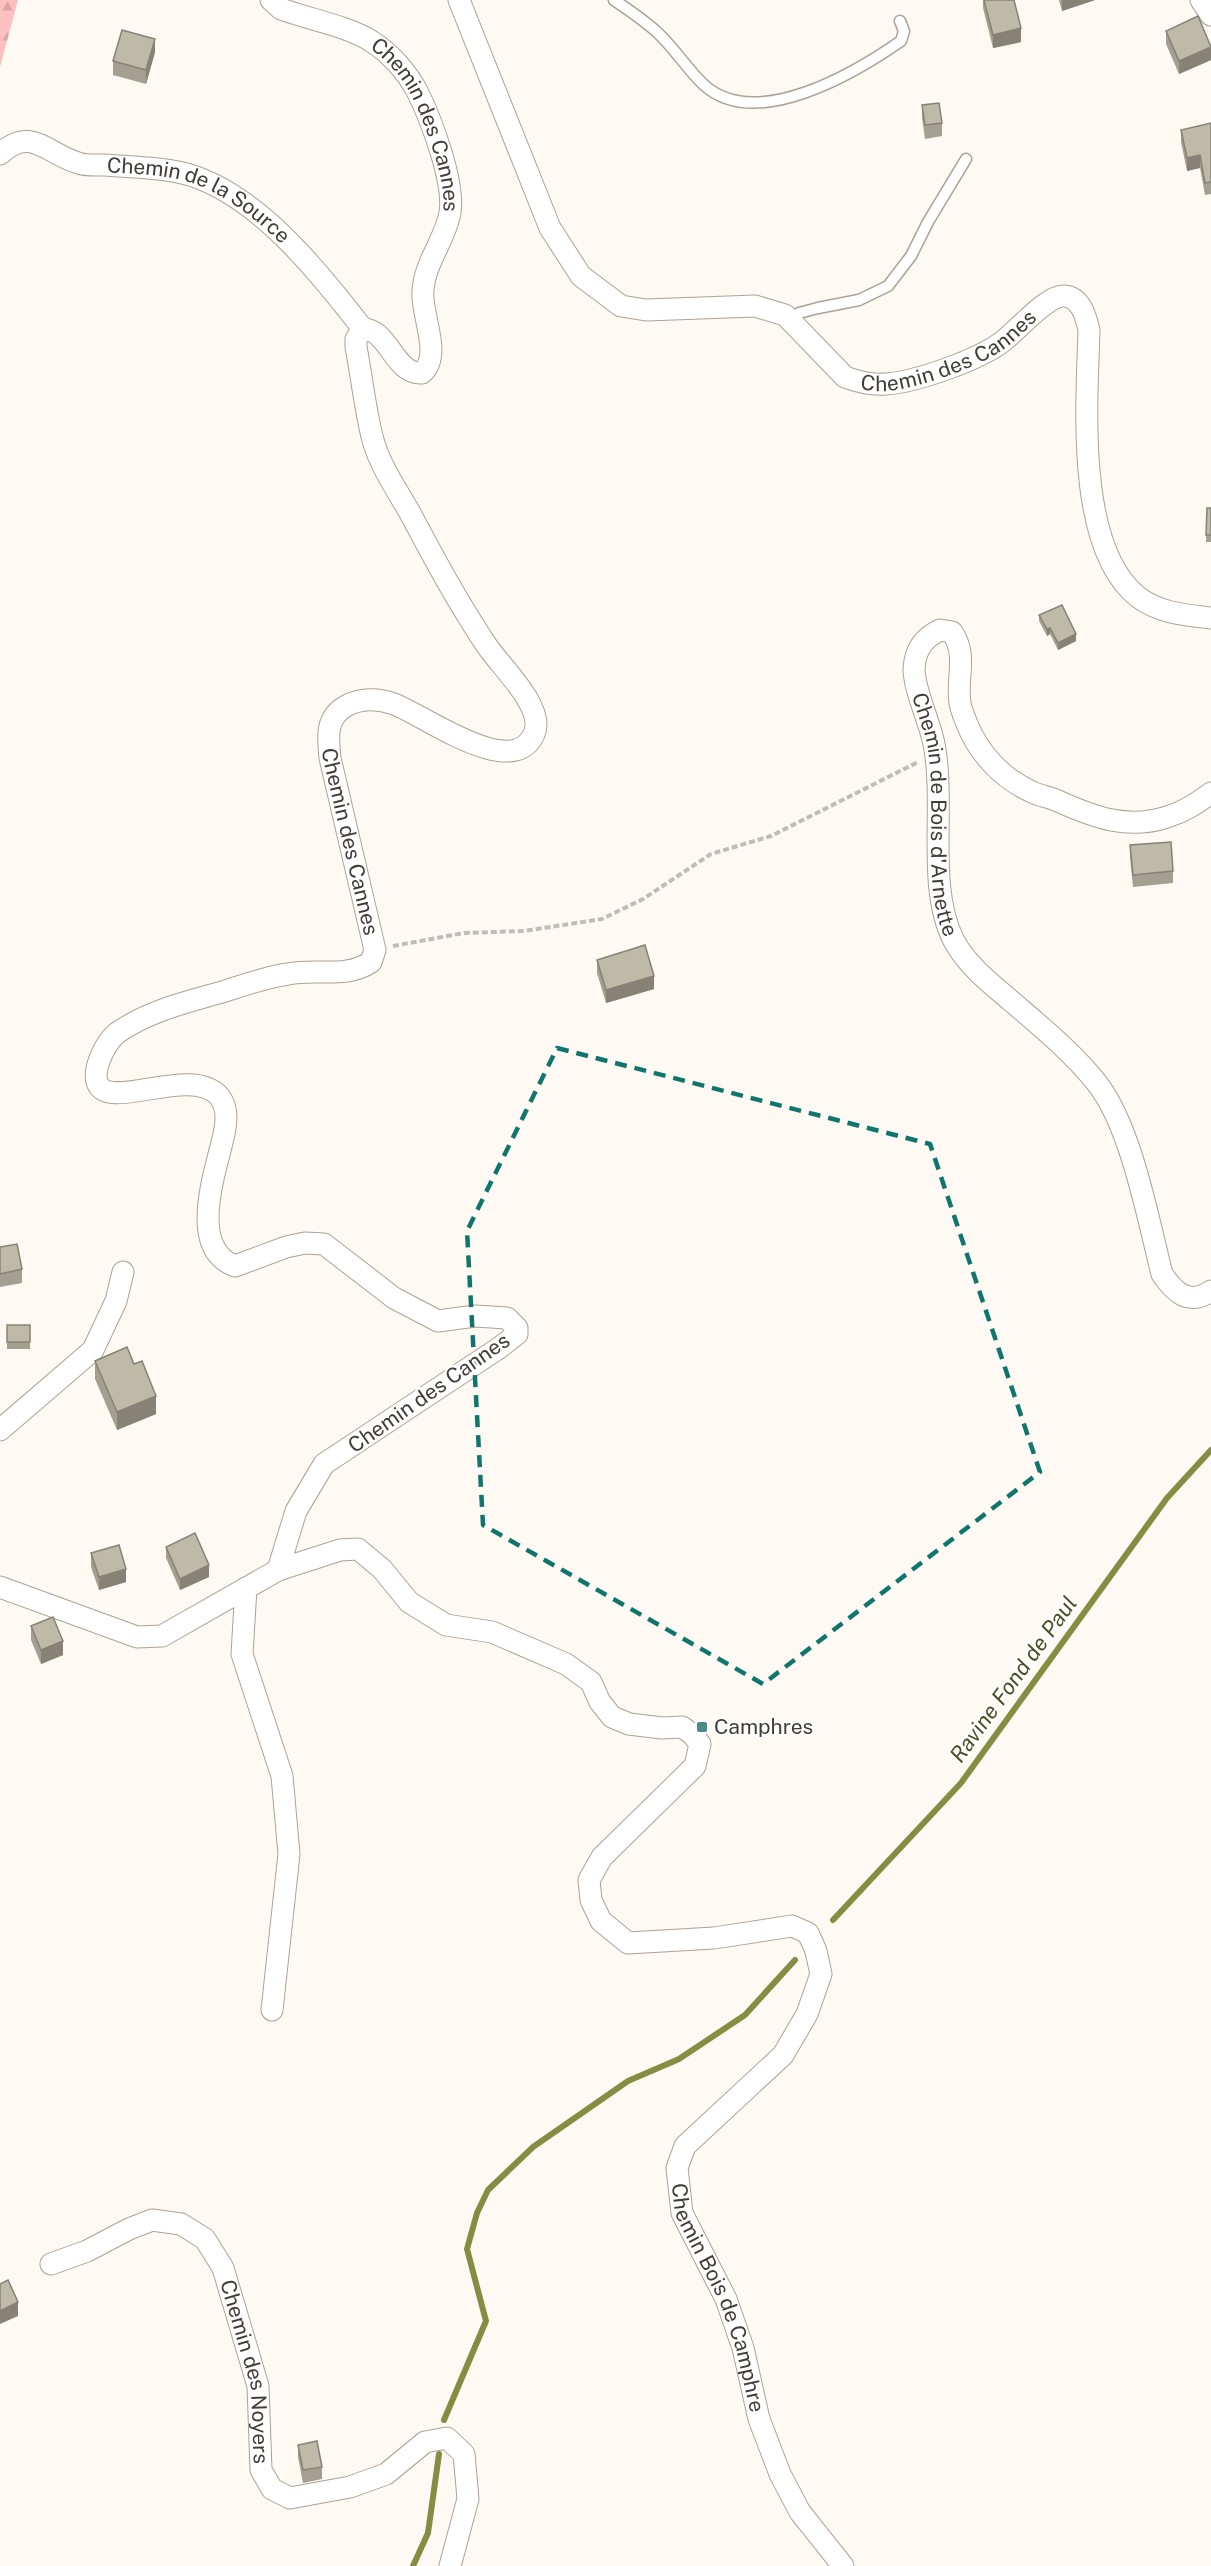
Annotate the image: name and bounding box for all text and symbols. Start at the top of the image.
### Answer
street label: Chemin des Cannes [366,32,464,212]
street label: Chemin de la Source [106,152,296,248]
street label: Chemin des Cannes [859,304,1041,396]
street label: Chemin de Bois d'Arnette [907,689,963,940]
street label: Chemin des Cannes [317,747,384,938]
street label: Chemin des Cannes [343,1327,514,1458]
water label: Ravine Fond de Paul [944,1591,1082,1767]
place label: Camphres [714,1714,813,1739]
marker: Camphres [695,1720,709,1734]
street label: Chemin Bois de Camphre [667,2182,770,2415]
street label: Chemin des Noyers [215,2277,274,2464]

